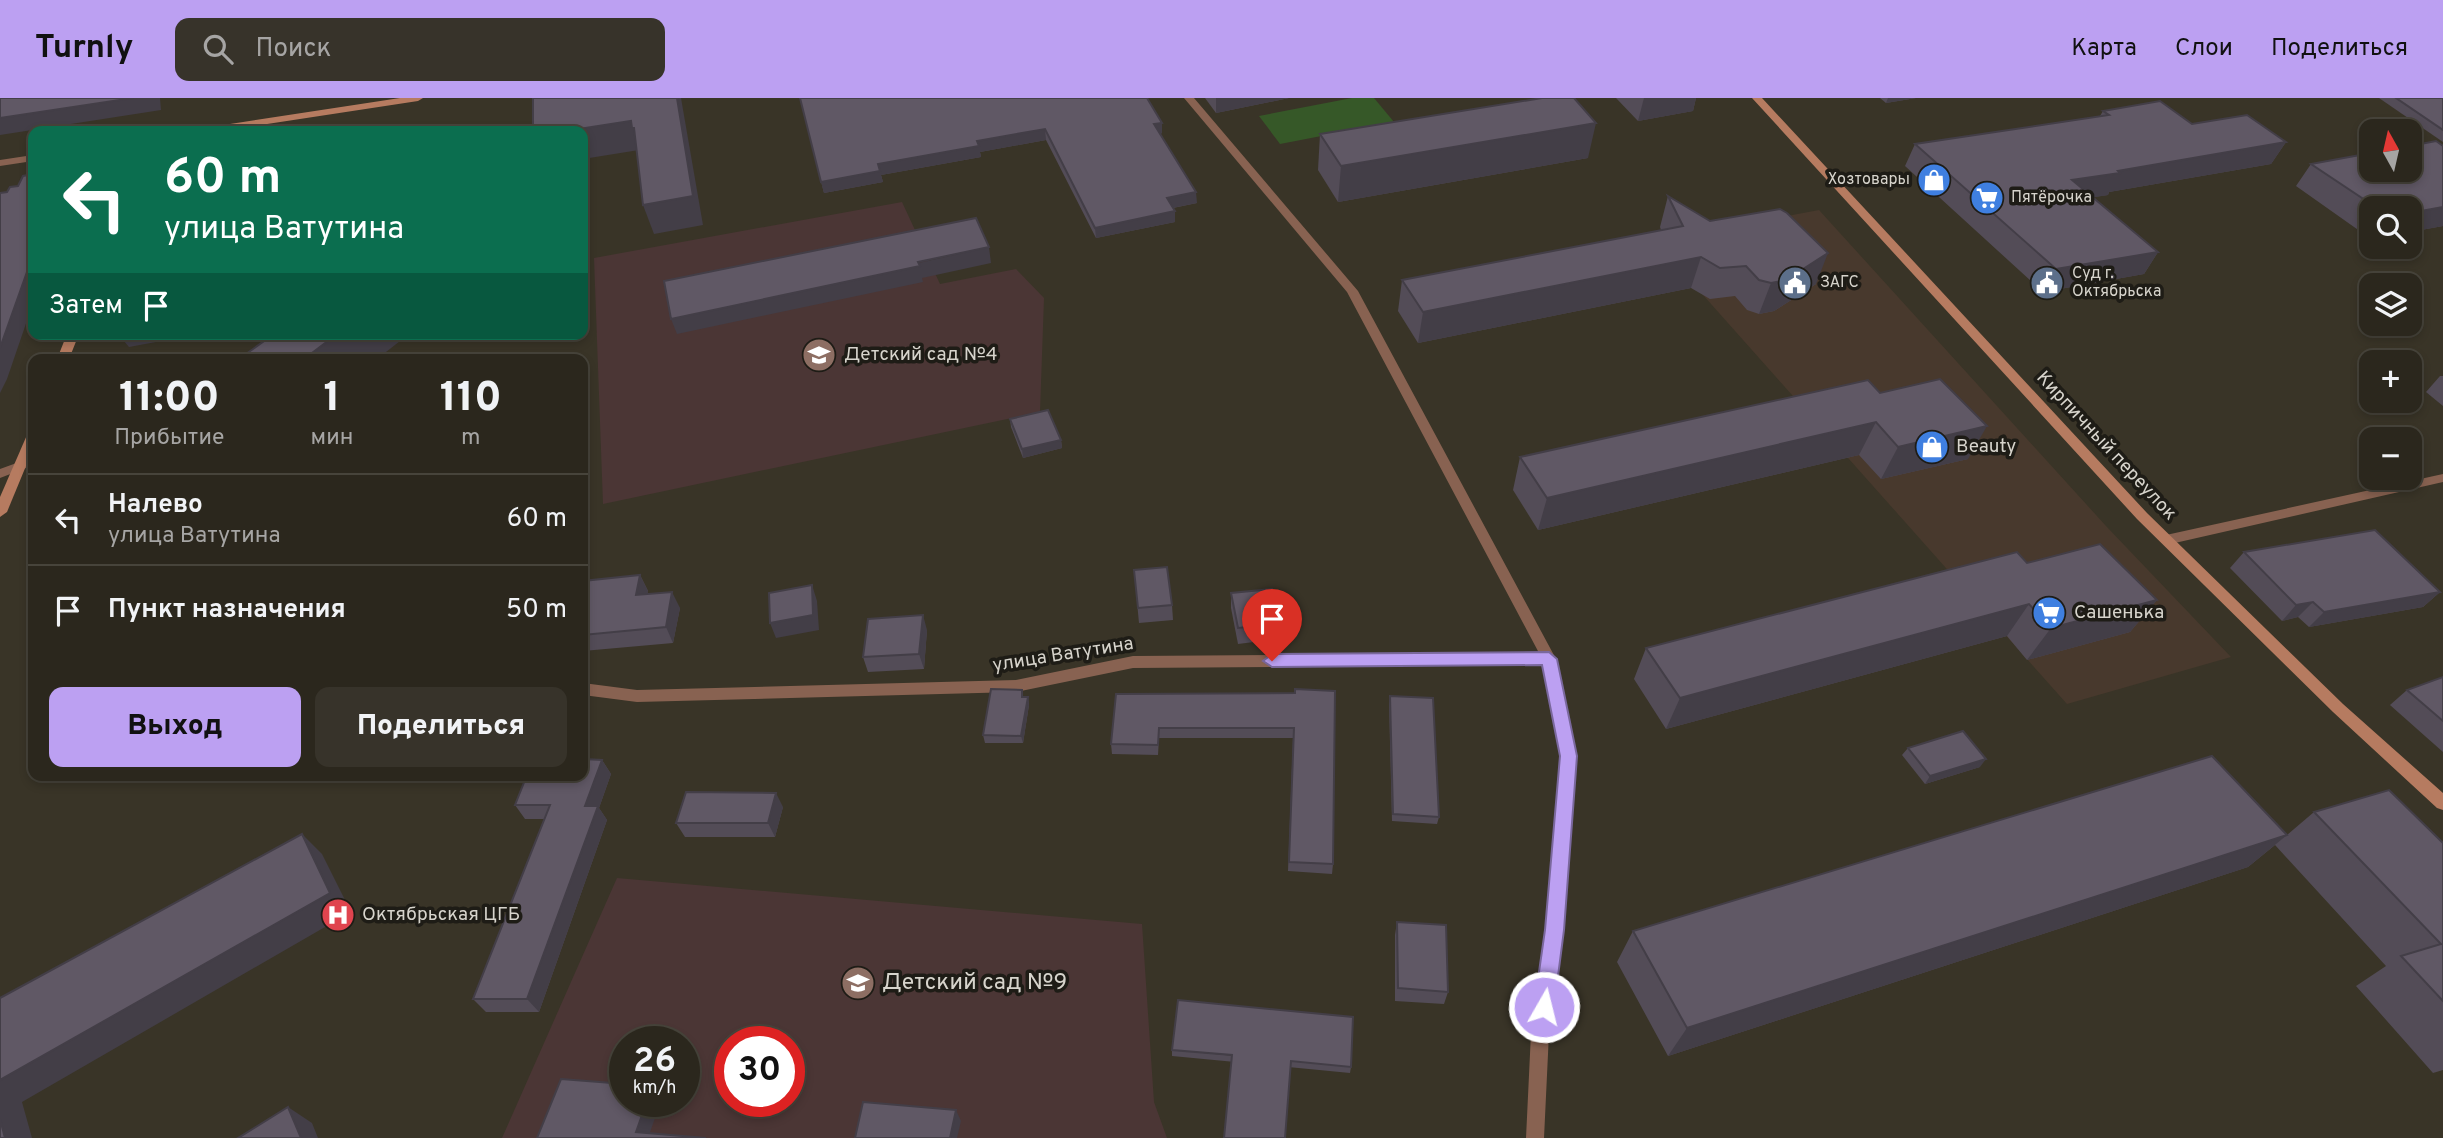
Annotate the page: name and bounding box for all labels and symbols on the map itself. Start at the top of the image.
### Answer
north arrow [2359,119,2422,182]
shop icon: Хозтовары [1915,161,1953,199]
place label: Хозтовары [1828,170,1910,190]
supermarket icon: Пятёрочка [1968,179,2006,217]
place label: Пятёрочка [2011,188,2092,208]
public building icon: ЗАГС [1776,264,1814,302]
public building icon: Суд г. Октябрьска [2028,264,2066,302]
place label: Суд г. Октябрьска [2072,264,2161,302]
place label: ЗАГС [1820,273,1859,293]
school or university icon: Детский сад №4 [800,336,838,374]
place label: Детский сад №4 [844,343,998,367]
street label: Кирпичный переулок [2031,366,2182,526]
shop icon: Beauty [1913,428,1951,466]
place label: Beauty [1956,435,2016,459]
pin [1242,589,1302,661]
supermarket icon: Сашенька [2030,594,2068,632]
place label: Сашенька [2074,601,2164,625]
street label: улица Ватутина [991,632,1135,678]
hospital icon: Октябрьская ЦГБ [319,896,357,934]
place label: Октябрьская ЦГБ [362,903,520,927]
school or university icon: Детский сад №9 [839,964,877,1002]
place label: Детский сад №9 [882,969,1067,998]
position arrow [1507,970,1581,1044]
speed limit sign: 30 [714,1026,805,1117]

